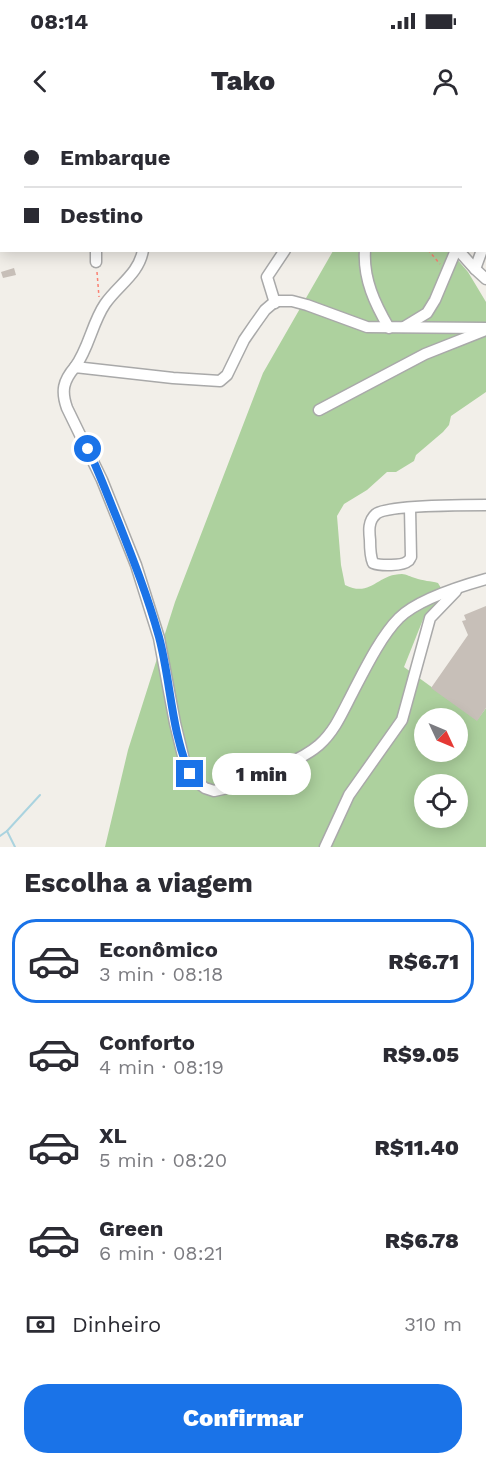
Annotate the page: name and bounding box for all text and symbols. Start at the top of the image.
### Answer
text: 08:14 [30,9,88,34]
icon: back [24,65,57,98]
text: Tako [211,65,275,97]
icon: person [429,65,462,98]
text: Embarque [60,145,170,170]
text: Destino [60,203,143,228]
route start [74,435,101,462]
north arrow [414,708,468,762]
map controls [414,708,468,828]
callout: 1 min [211,753,310,795]
route end [176,760,203,787]
text: 1 min [236,762,287,786]
button: locate [414,774,468,828]
text: Escolha a viagem [24,867,253,899]
icon: car [27,934,81,988]
text: Econômico [99,937,218,962]
text: R$6.71 [388,949,459,974]
text: 3 min · 08:18 [99,962,223,986]
icon: car [27,1027,81,1081]
text: Conforto [99,1030,195,1055]
text: R$9.05 [382,1042,459,1067]
text: 4 min · 08:19 [99,1055,224,1079]
icon: car [27,1120,81,1174]
text: XL [99,1123,127,1148]
text: R$11.40 [374,1135,459,1160]
text: 5 min · 08:20 [99,1148,227,1172]
icon: car [27,1213,81,1267]
text: Green [99,1216,163,1241]
text: R$6.78 [385,1228,459,1253]
text: 6 min · 08:21 [99,1241,223,1265]
icon: cash [24,1308,57,1341]
text: Dinheiro [72,1312,161,1337]
text: 310 m [404,1312,462,1336]
button: Confirmar [24,1384,462,1453]

